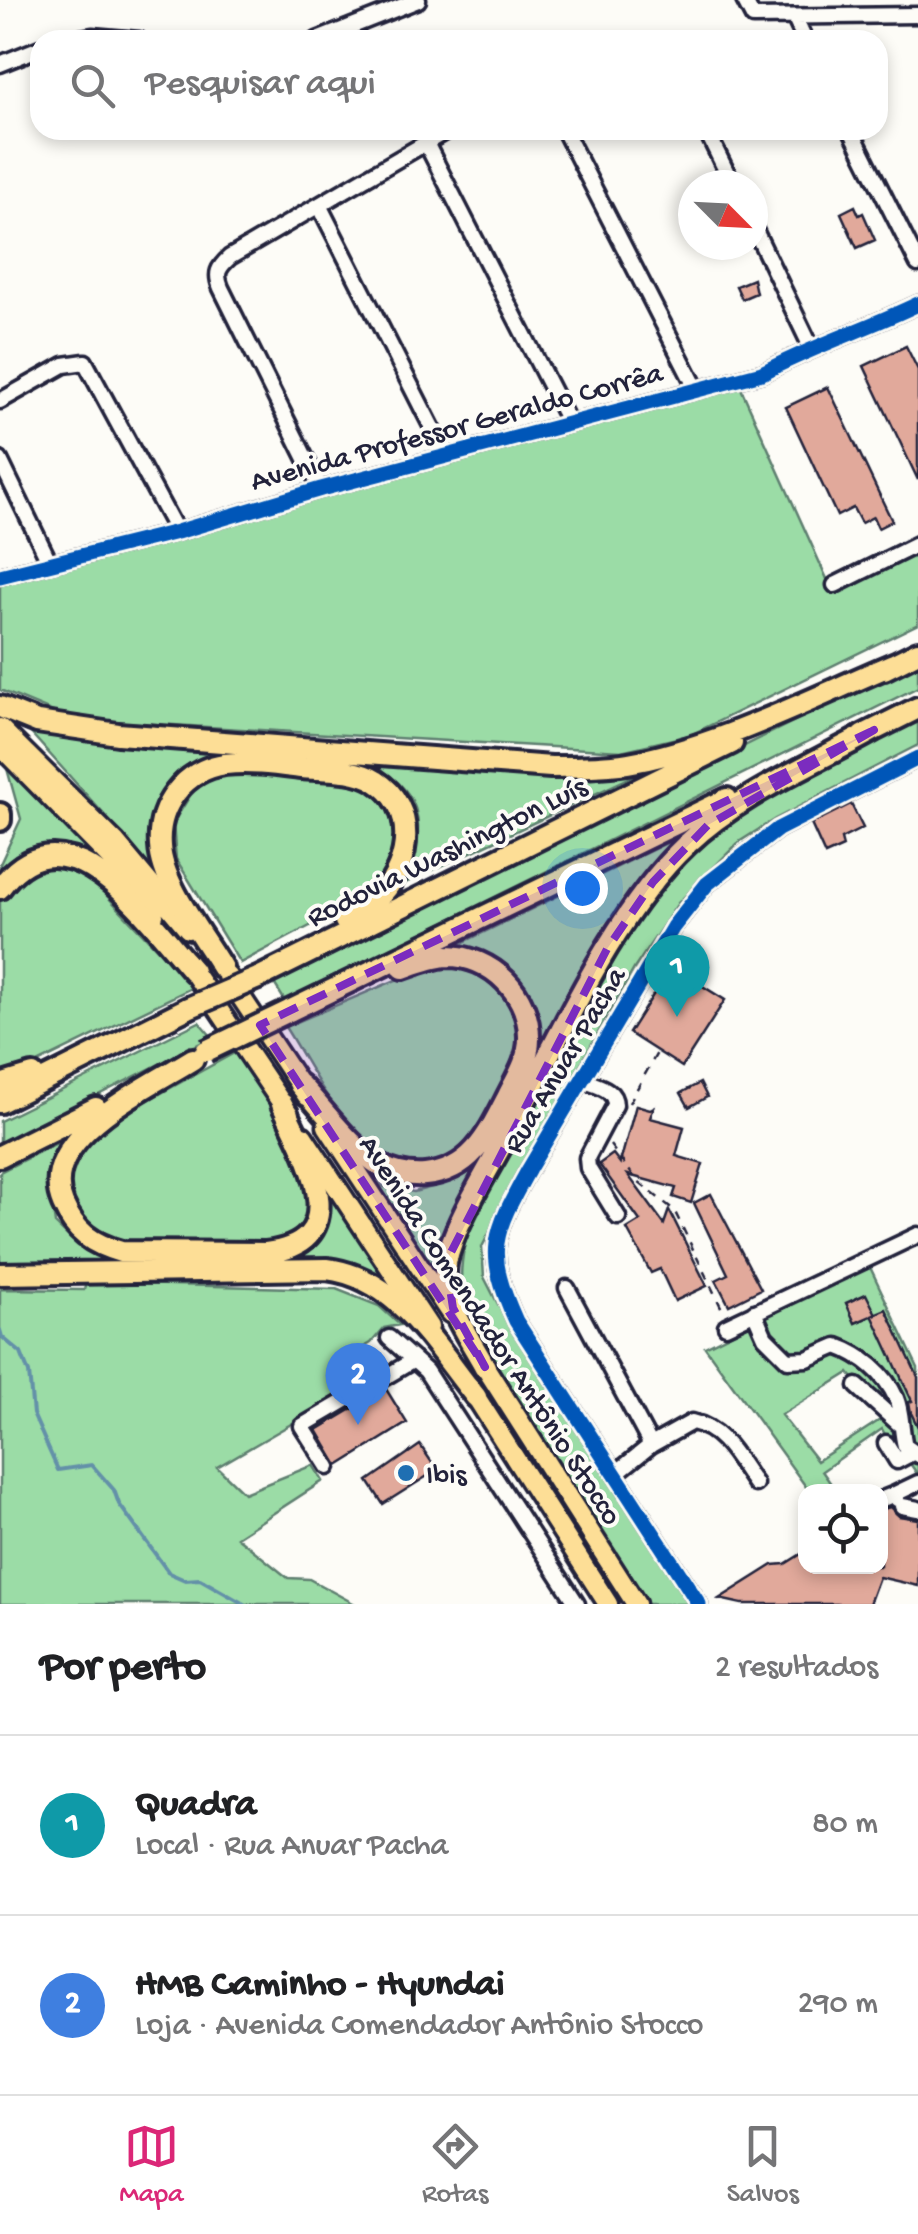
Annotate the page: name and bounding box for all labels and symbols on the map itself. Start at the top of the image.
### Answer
north arrow [678,170,768,260]
street label: Avenida Professor Geraldo Corrêa [247,357,668,501]
street label: Rodovia Washington Luís [302,771,594,937]
your location [557,863,608,914]
pin: 1 [644,934,710,1017]
street label: Rua Anuar Pacha [498,961,637,1160]
street label: Avenida Comendador Antônio Stocco [349,1130,627,1533]
pin: 2 [326,1342,390,1425]
place label: Ibis [426,1460,468,1495]
marker: Ibis [395,1462,417,1484]

